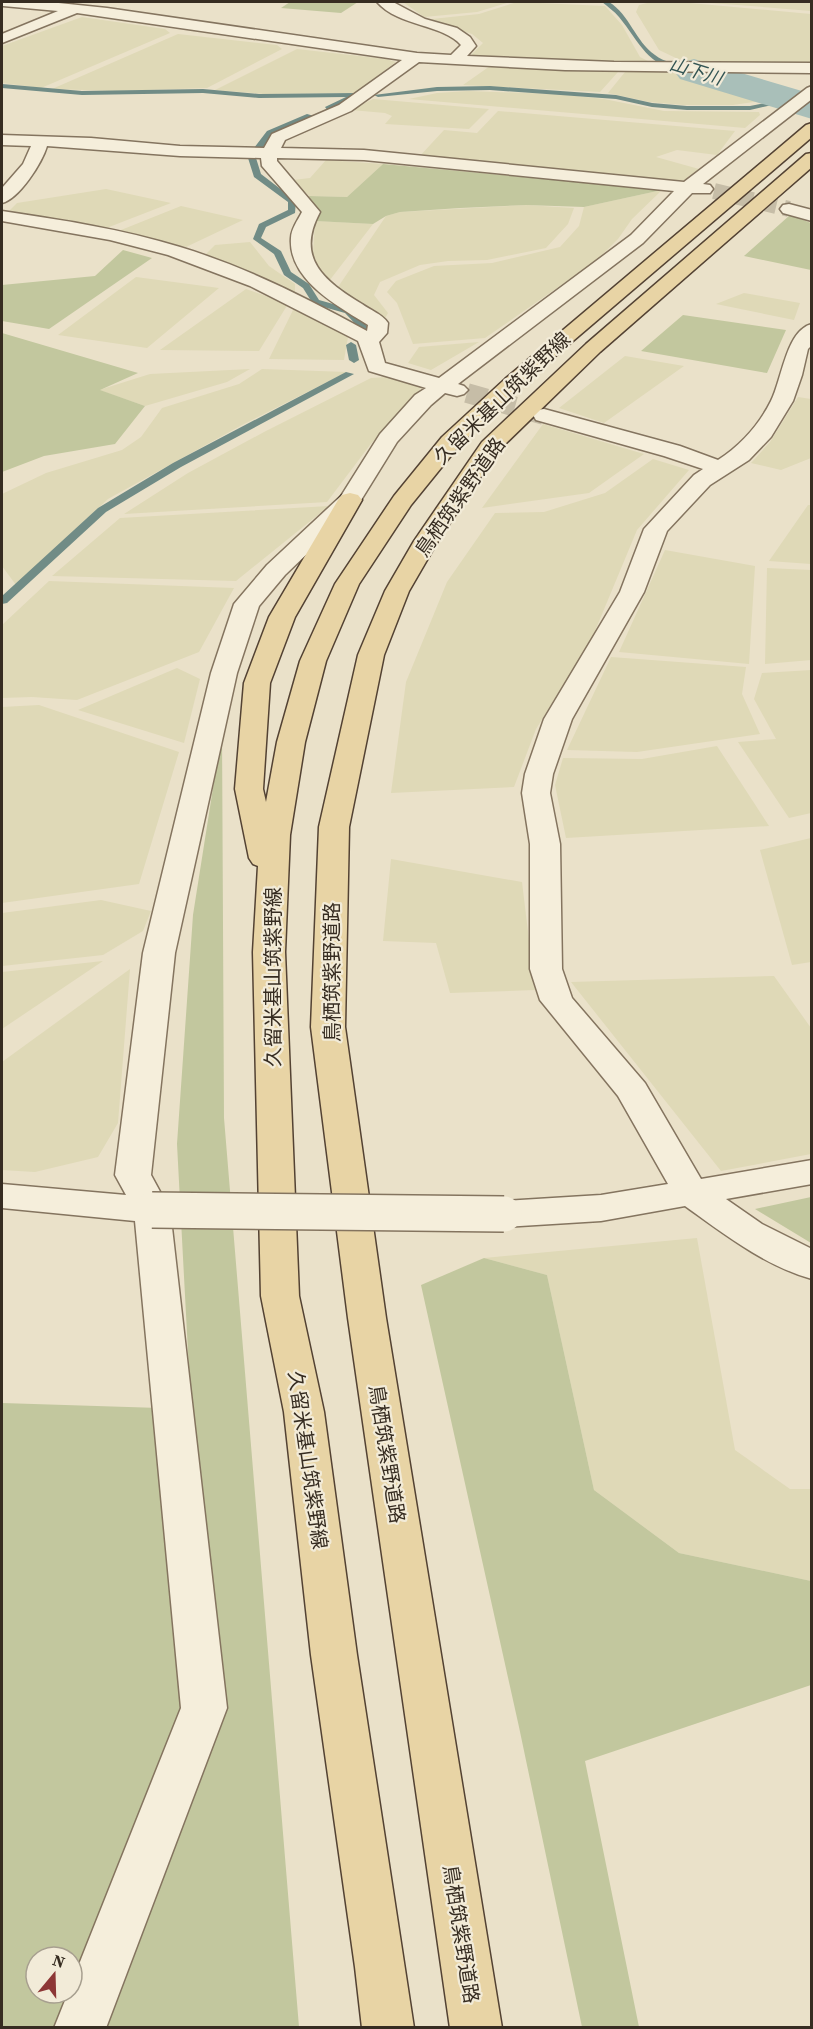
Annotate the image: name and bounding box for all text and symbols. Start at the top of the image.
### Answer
water label: 山下川 [667,51,727,91]
street label: 久留米基山筑紫野線 [428,325,576,471]
street label: 鳥栖筑紫野道路 [408,432,512,562]
street label: 久留米基山筑紫野線 [259,887,287,1067]
street label: 鳥栖筑紫野道路 [318,902,346,1042]
street label: 久留米基山筑紫野線 [282,1369,334,1551]
street label: 鳥栖筑紫野道路 [362,1383,412,1525]
street label: 鳥栖筑紫野道路 [436,1863,486,2005]
north arrow [24,1945,84,2005]
text: N [50,1949,68,1973]

